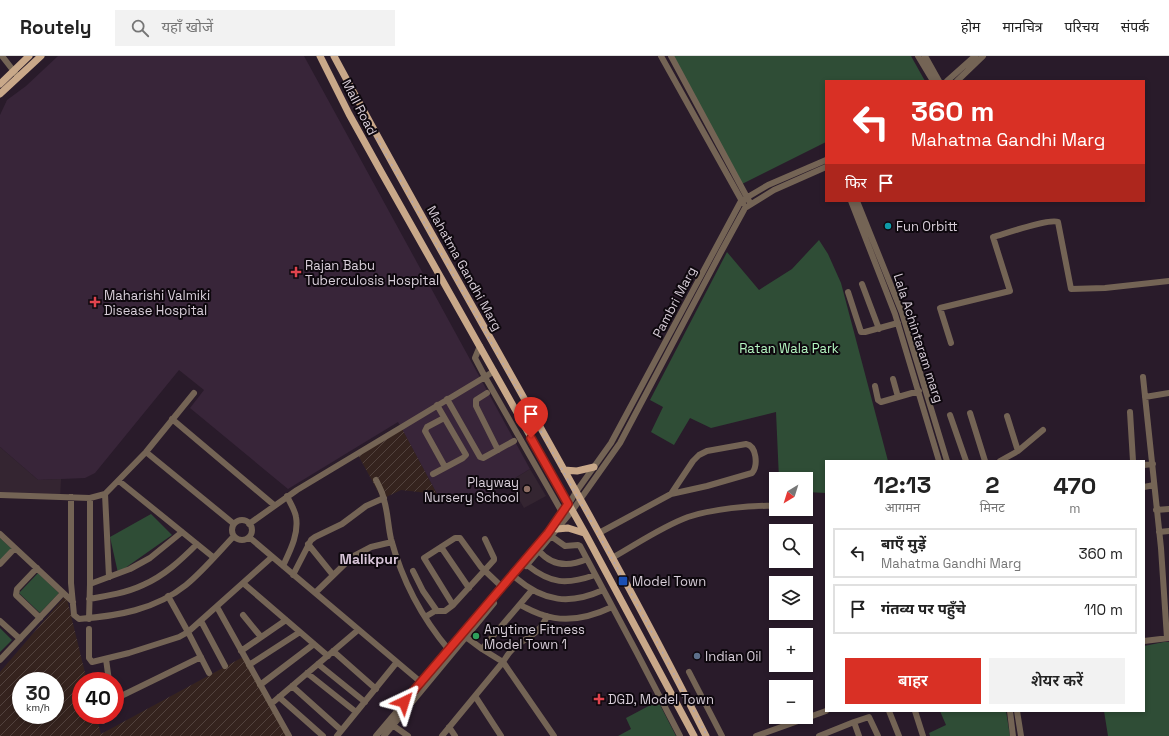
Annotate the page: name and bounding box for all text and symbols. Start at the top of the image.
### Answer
search box [115,10,395,46]
text: Routely [20,15,91,40]
icon: search [129,17,151,39]
text: यहाँ खोजें [161,17,213,36]
text: होम [961,18,980,36]
text: मानचित्र [1002,18,1043,36]
text: परिचय [1065,18,1099,36]
text: संपर्क [1121,18,1149,36]
street label: Mall Road [338,76,381,138]
text: 360 m [911,93,995,129]
icon: left [845,96,897,148]
text: Mahatma Gandhi Marg [911,128,1105,151]
icon: arrive [875,172,897,194]
text: फिर [845,173,867,192]
street label: Mahatma Gandhi Marg [423,203,506,334]
place label: Fun Orbitt [896,218,958,235]
marker: Fun Orbitt [883,221,893,231]
place label: Rajan Babu Tuberculosis Hospital [305,257,439,289]
street label: Pambri Marg [649,264,700,341]
marker: Rajan Babu Tuberculosis Hospital [290,266,302,278]
street label: Lala Achintaram marg [890,271,947,405]
place label: Maharishi Valmiki Disease Hospital [104,287,210,319]
marker: Maharishi Valmiki Disease Hospital [89,296,101,308]
park label: Ratan Wala Park [739,340,839,357]
pin [514,397,548,438]
icon: arrive [520,403,542,425]
text: 12:13 [874,469,931,500]
text: 2 [985,469,999,500]
text: 470 [1053,470,1096,501]
north arrow [769,472,813,516]
map controls [769,472,813,724]
place label: Playway Nursery School [424,474,519,506]
marker: Playway Nursery School [522,484,532,494]
text: आगमन [885,499,920,516]
text: मिनट [980,499,1005,516]
text: m [1069,500,1080,517]
button: search [769,524,813,568]
text: बाएँ मुड़ें [881,534,926,553]
icon: left [847,542,869,564]
text: 360 m [1078,544,1123,563]
district label: Malikpur [340,550,399,568]
text: Mahatma Gandhi Marg [881,555,1021,572]
place label: Model Town [632,573,706,590]
marker: Model Town [617,575,629,587]
button: layers [769,576,813,620]
icon: arrive [847,598,869,620]
text: गंतव्य पर पहुँचे [881,599,966,618]
text: 110 m [1084,600,1123,619]
place label: Anytime Fitness Model Town 1 [484,621,585,653]
button: + [769,628,813,672]
marker: Anytime Fitness Model Town 1 [471,631,481,641]
place label: Indian Oil [705,648,762,665]
marker: Indian Oil [692,651,702,661]
button: बाहर [845,658,981,704]
button: शेयर करें [989,658,1125,704]
speed limit sign: 40 [72,672,124,724]
text: 30 [25,680,51,706]
button: − [769,680,813,724]
position arrow [383,681,425,723]
place label: DGD, Model Town [608,691,714,708]
marker: DGD, Model Town [593,693,605,705]
text: km/h [26,701,50,714]

